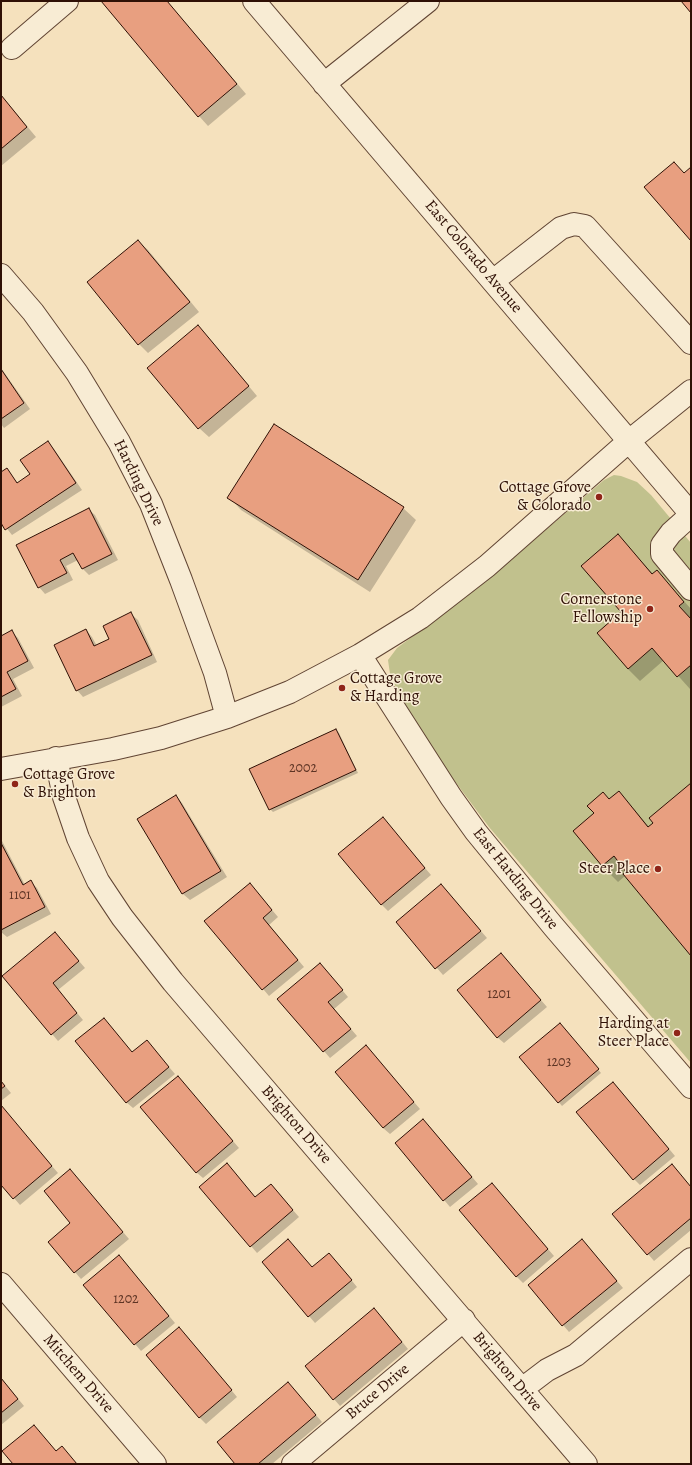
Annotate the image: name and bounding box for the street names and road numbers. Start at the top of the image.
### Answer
street label: East Colorado Avenue [420,197,526,317]
street label: Harding Drive [109,436,167,530]
street label: East Harding Drive [468,824,562,934]
street label: Brighton Drive [257,1082,335,1168]
street label: Brighton Drive [468,1328,546,1416]
street label: Mitchem Drive [39,1331,117,1417]
street label: Bruce Drive [342,1360,414,1424]

